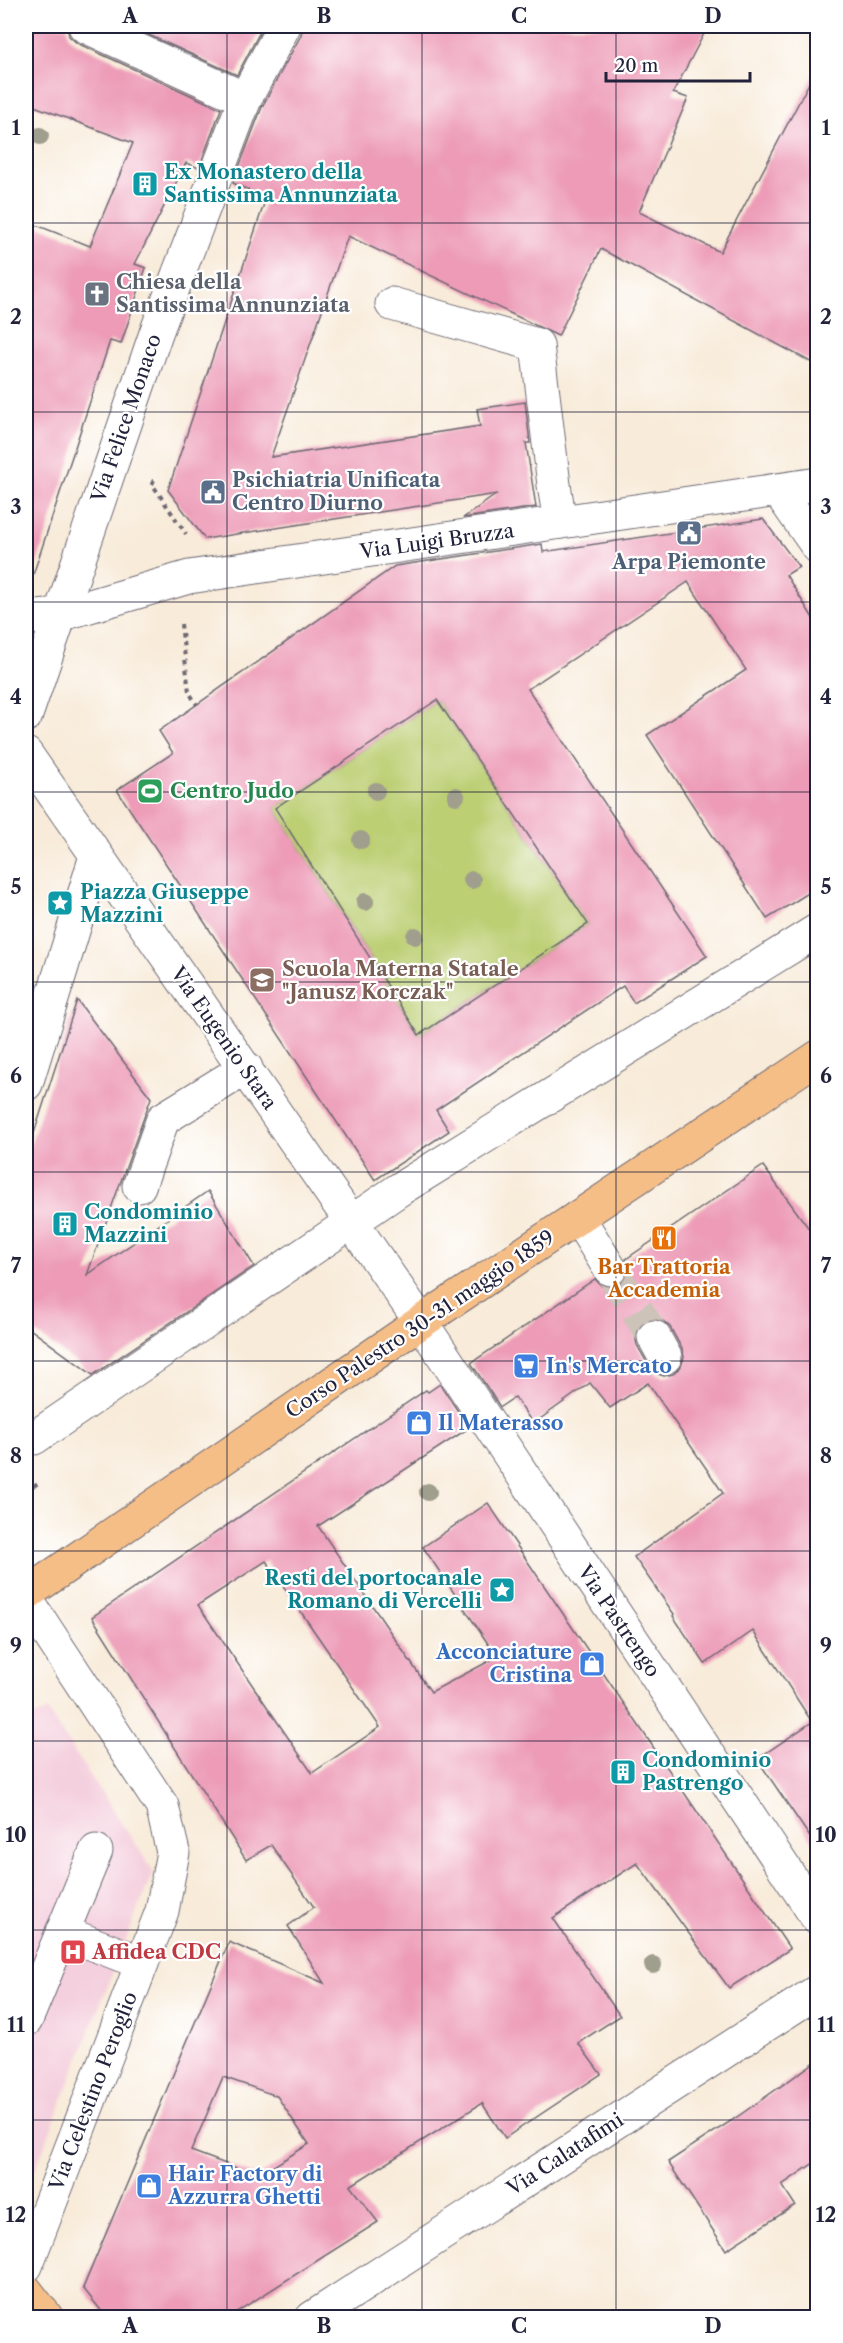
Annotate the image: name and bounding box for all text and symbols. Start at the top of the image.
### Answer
text: A [121,4,138,28]
text: B [317,4,332,28]
text: C [511,4,527,28]
text: D [704,4,722,28]
scale bar [606,45,750,83]
text: 20 m [615,55,659,77]
text: 1 [12,116,21,140]
text: 1 [822,116,831,140]
place label: Ex Monastero della Santissima Annunziata [164,160,398,207]
building icon: Ex Monastero della Santissima Annunziata [130,169,160,199]
place label: Chiesa della Santissima Annunziata [116,270,350,317]
church icon: Chiesa della Santissima Annunziata [82,279,112,309]
text: 2 [10,305,22,329]
text: 2 [820,305,832,329]
street label: Via Felice Monaco [86,331,166,506]
place label: Psichiatria Unificata Centro Diurno [232,468,441,515]
public building icon: Psichiatria Unificata Centro Diurno [198,477,228,507]
text: 3 [10,495,22,519]
text: 3 [820,495,832,519]
street label: Via Luigi Bruzza [357,518,516,564]
public building icon: Arpa Piemonte [674,518,704,548]
place label: Arpa Piemonte [611,550,766,574]
text: 4 [10,685,22,709]
text: 4 [820,685,832,709]
sports icon: Centro Judo [135,776,165,806]
place label: Centro Judo [170,779,294,803]
text: 5 [10,875,22,899]
text: 5 [820,875,832,899]
place label: Piazza Giuseppe Mazzini [80,880,249,927]
place icon: Piazza Giuseppe Mazzini [45,888,75,918]
place label: Scuola Materna Statale "Janusz Korczak" [282,957,519,1004]
street label: Via Eugenio Stara [165,961,282,1114]
school or university icon: Scuola Materna Statale "Janusz Korczak" [247,965,277,995]
text: 6 [10,1064,22,1088]
text: 6 [820,1064,832,1088]
place label: Condominio Mazzini [84,1200,213,1247]
building icon: Condominio Mazzini [50,1209,80,1239]
restaurant icon: Bar Trattoria Accademia [649,1223,679,1253]
street label: Corso Palestro 30-31 maggio 1859 [281,1225,559,1423]
text: 7 [11,1254,22,1278]
text: 7 [821,1254,832,1278]
place label: Bar Trattoria Accademia [597,1255,731,1302]
supermarket icon: In's Mercato [511,1351,541,1381]
place label: In's Mercato [546,1354,672,1378]
shop icon: Il Materasso [404,1408,434,1438]
place label: Il Materasso [438,1411,564,1435]
text: 8 [10,1444,22,1468]
text: 8 [820,1444,832,1468]
street label: Via Pastrengo [572,1560,665,1682]
place label: Resti del portocanale Romano di Vercelli [265,1566,482,1613]
place icon: Resti del portocanale Romano di Vercelli [487,1575,517,1605]
text: 9 [10,1634,22,1658]
text: 9 [820,1634,832,1658]
place label: Acconciature Cristina [435,1640,572,1687]
shop icon: Acconciature Cristina [577,1649,607,1679]
place label: Condominio Pastrengo [642,1748,771,1795]
building icon: Condominio Pastrengo [608,1757,638,1787]
text: 10 [5,1823,27,1847]
text: 10 [815,1823,837,1847]
hospital icon: Affidea CDC [58,1937,88,1967]
place label: Affidea CDC [91,1940,221,1964]
street label: Via Celestino Peroglio [44,1988,142,2195]
text: 11 [7,2013,25,2037]
text: 11 [817,2013,835,2037]
street label: Via Calatafimi [502,2108,628,2201]
place label: Hair Factory di Azzurra Ghetti [167,2162,322,2209]
shop icon: Hair Factory di Azzurra Ghetti [134,2171,164,2201]
text: 12 [6,2203,26,2227]
text: 12 [816,2203,836,2227]
text: A [121,2314,138,2338]
text: B [317,2314,332,2338]
text: C [511,2314,527,2338]
text: D [704,2314,722,2338]

